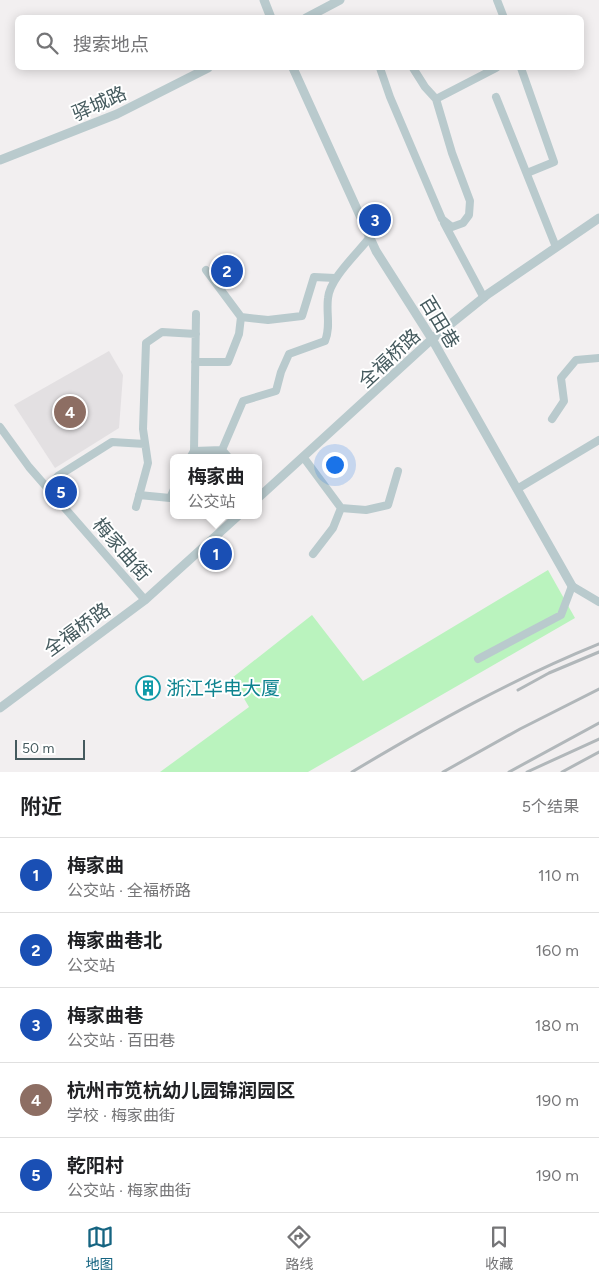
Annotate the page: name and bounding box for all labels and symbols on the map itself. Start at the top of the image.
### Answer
street label: 驿城路 [68,81,130,126]
pin: 3 [359,201,391,239]
pin: 2 [211,252,243,290]
street label: 百田巷 [415,292,464,353]
street label: 全福桥路 [354,324,425,393]
pin: 4 [54,393,86,431]
your location [322,452,348,478]
pin: 5 [45,473,77,511]
street label: 梅家曲街 [88,513,155,586]
pin: 1 [200,535,232,573]
street label: 全福桥路 [40,598,115,661]
building icon: 浙江华电大厦 [135,675,161,701]
place label: 浙江华电大厦 [166,677,280,700]
scale bar [15,737,85,760]

